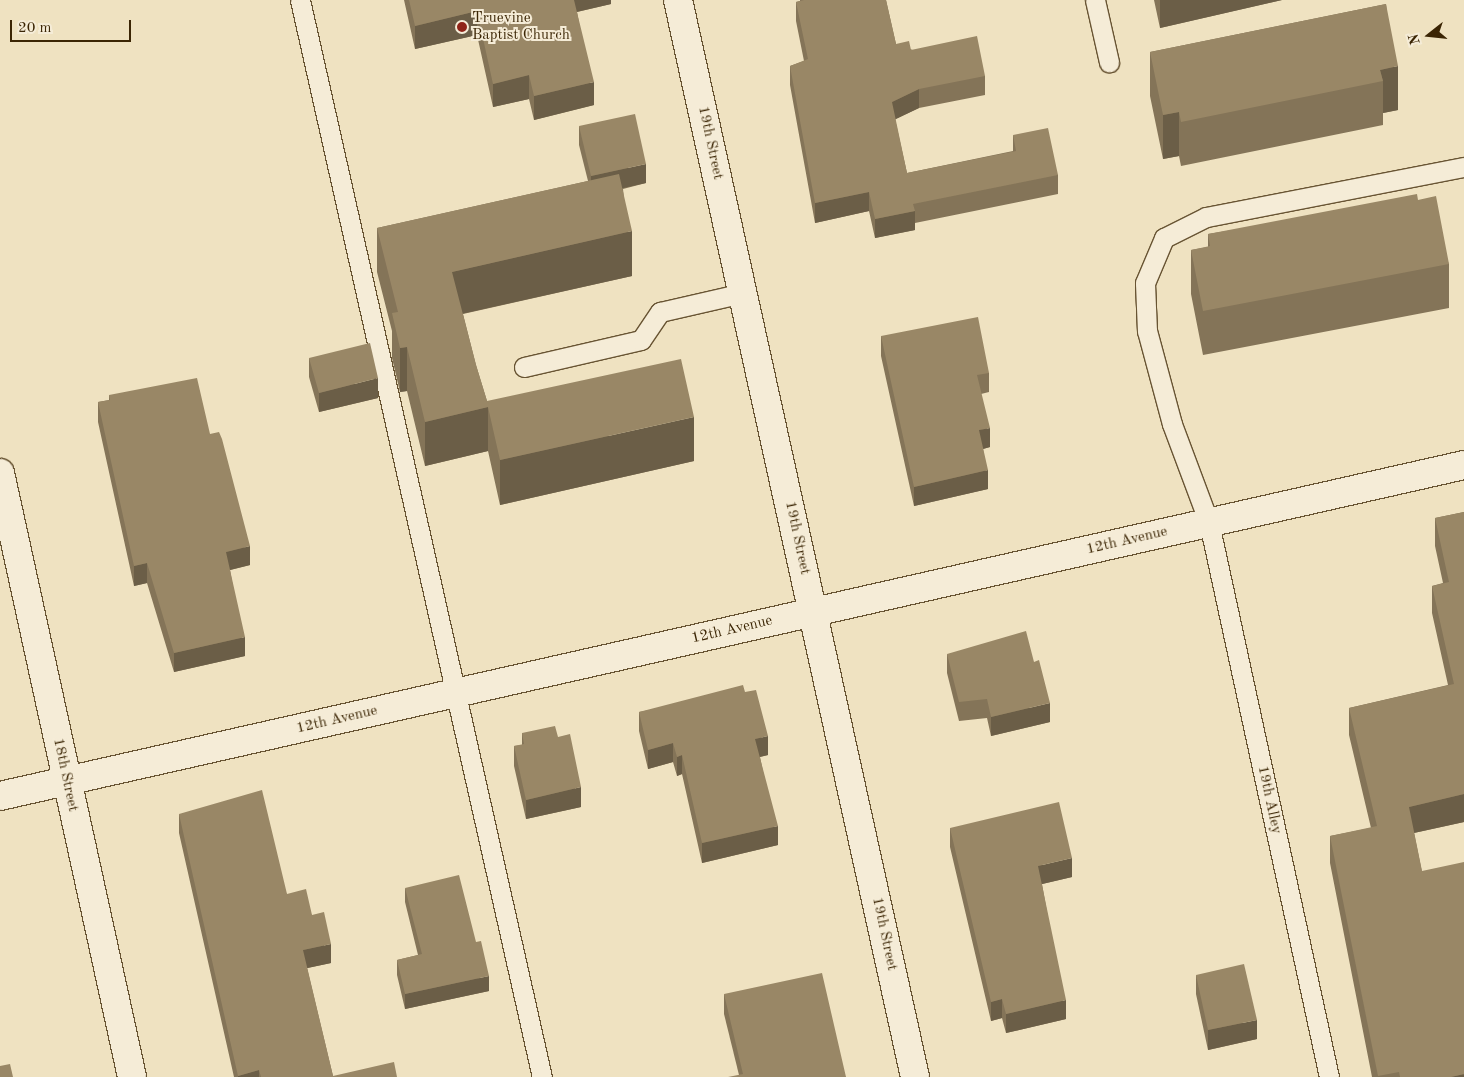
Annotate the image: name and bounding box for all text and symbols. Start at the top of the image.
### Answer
place label: Truevine Baptist Church [472,9,570,44]
scale bar [12,10,134,42]
north arrow [1404,10,1454,60]
text: 20 m [18,21,52,36]
marker: Truevine Baptist Church [456,21,468,33]
text: N [1406,32,1423,46]
street label: 19th Street [693,105,727,181]
street label: 19th Street [780,500,814,576]
street label: 12th Avenue [1085,523,1169,559]
street label: 12th Avenue [690,612,774,648]
street label: 12th Avenue [295,702,379,738]
street label: 18th Street [48,737,82,813]
street label: 19th Alley [1253,764,1285,836]
street label: 19th Street [867,896,901,972]

